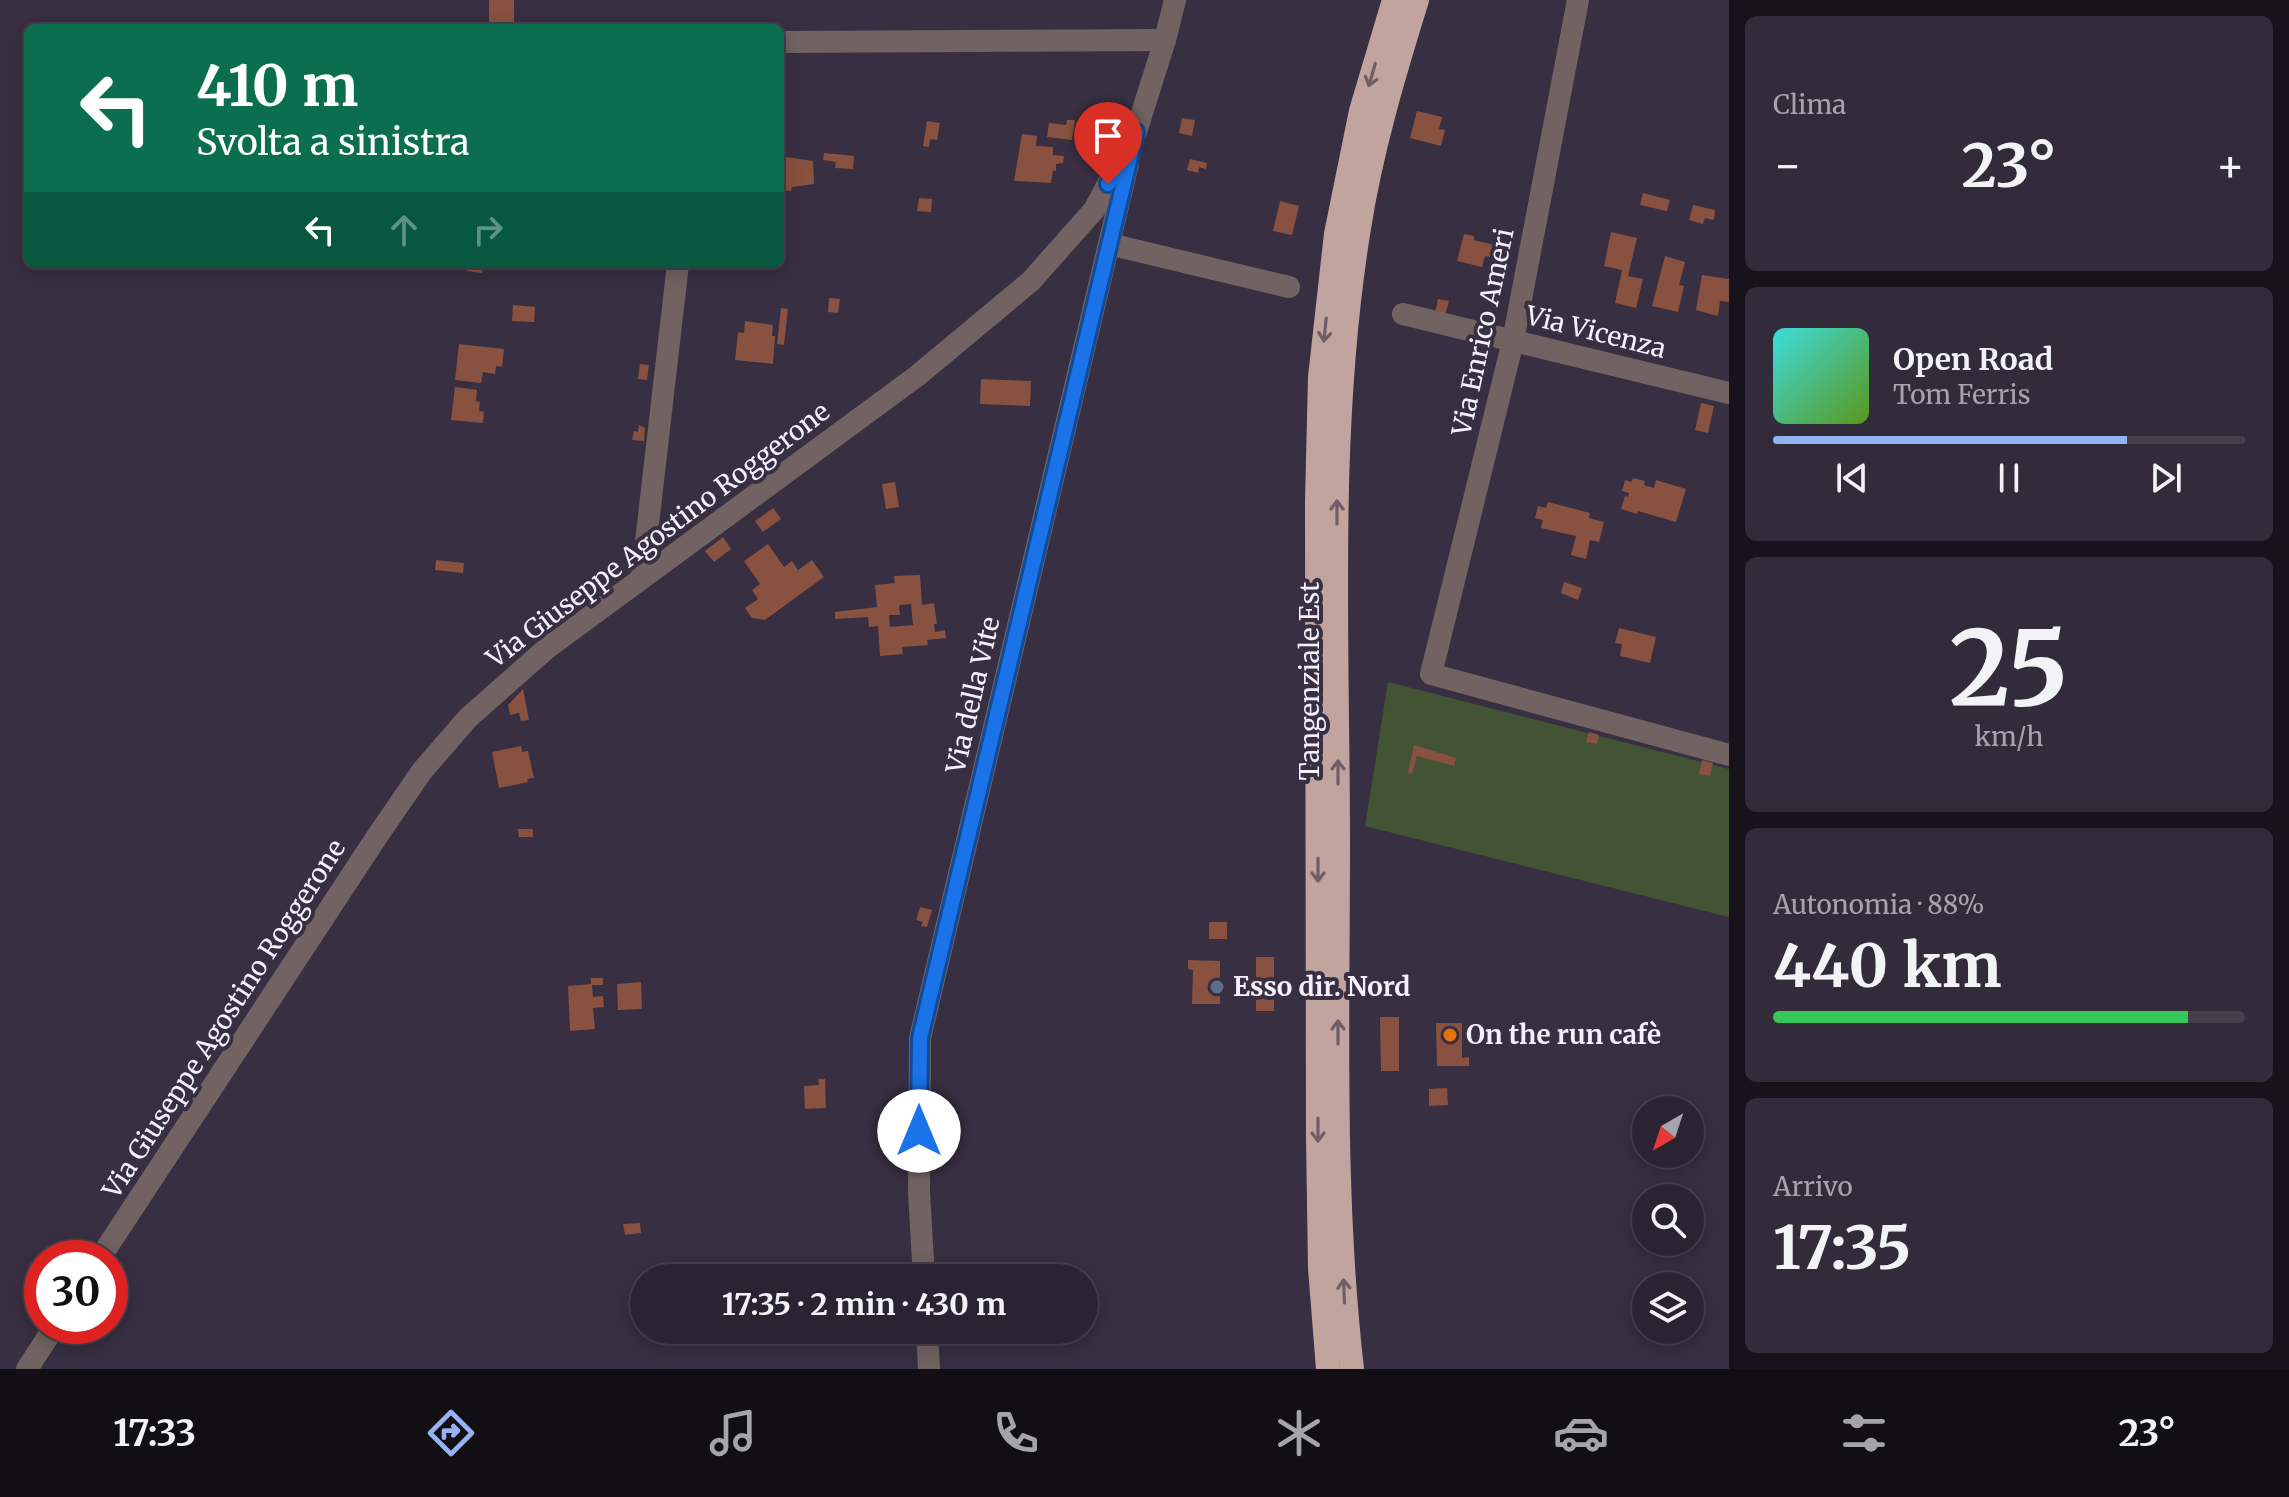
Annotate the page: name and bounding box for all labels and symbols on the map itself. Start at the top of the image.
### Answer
one-way arrow [1364,61,1379,87]
pin [1074,102,1142,184]
street label: Via Enrico Ameri [1444,225,1521,440]
street label: Via Vicenza [1522,298,1670,365]
one-way arrow [1318,316,1333,343]
street label: Via Giuseppe Agostino Roggerone [479,395,836,675]
one-way arrow [1329,499,1345,526]
street label: Tangenziale Est [1293,582,1326,780]
street label: Via della Vite [938,613,1007,777]
one-way arrow [1330,759,1346,786]
street label: Via Giuseppe Agostino Roggerone [94,833,352,1205]
one-way arrow [1310,856,1326,883]
place label: Esso dir. Nord [1233,970,1410,1003]
marker: Esso dir. Nord [1208,978,1226,996]
place label: On the run cafè [1466,1018,1661,1051]
one-way arrow [1330,1019,1346,1046]
marker: On the run cafè [1441,1026,1459,1044]
position arrow [877,1089,961,1173]
north arrow [1632,1096,1704,1168]
one-way arrow [1310,1116,1326,1143]
speed limit sign: 30 [24,1240,128,1344]
one-way arrow [1337,1278,1352,1305]

